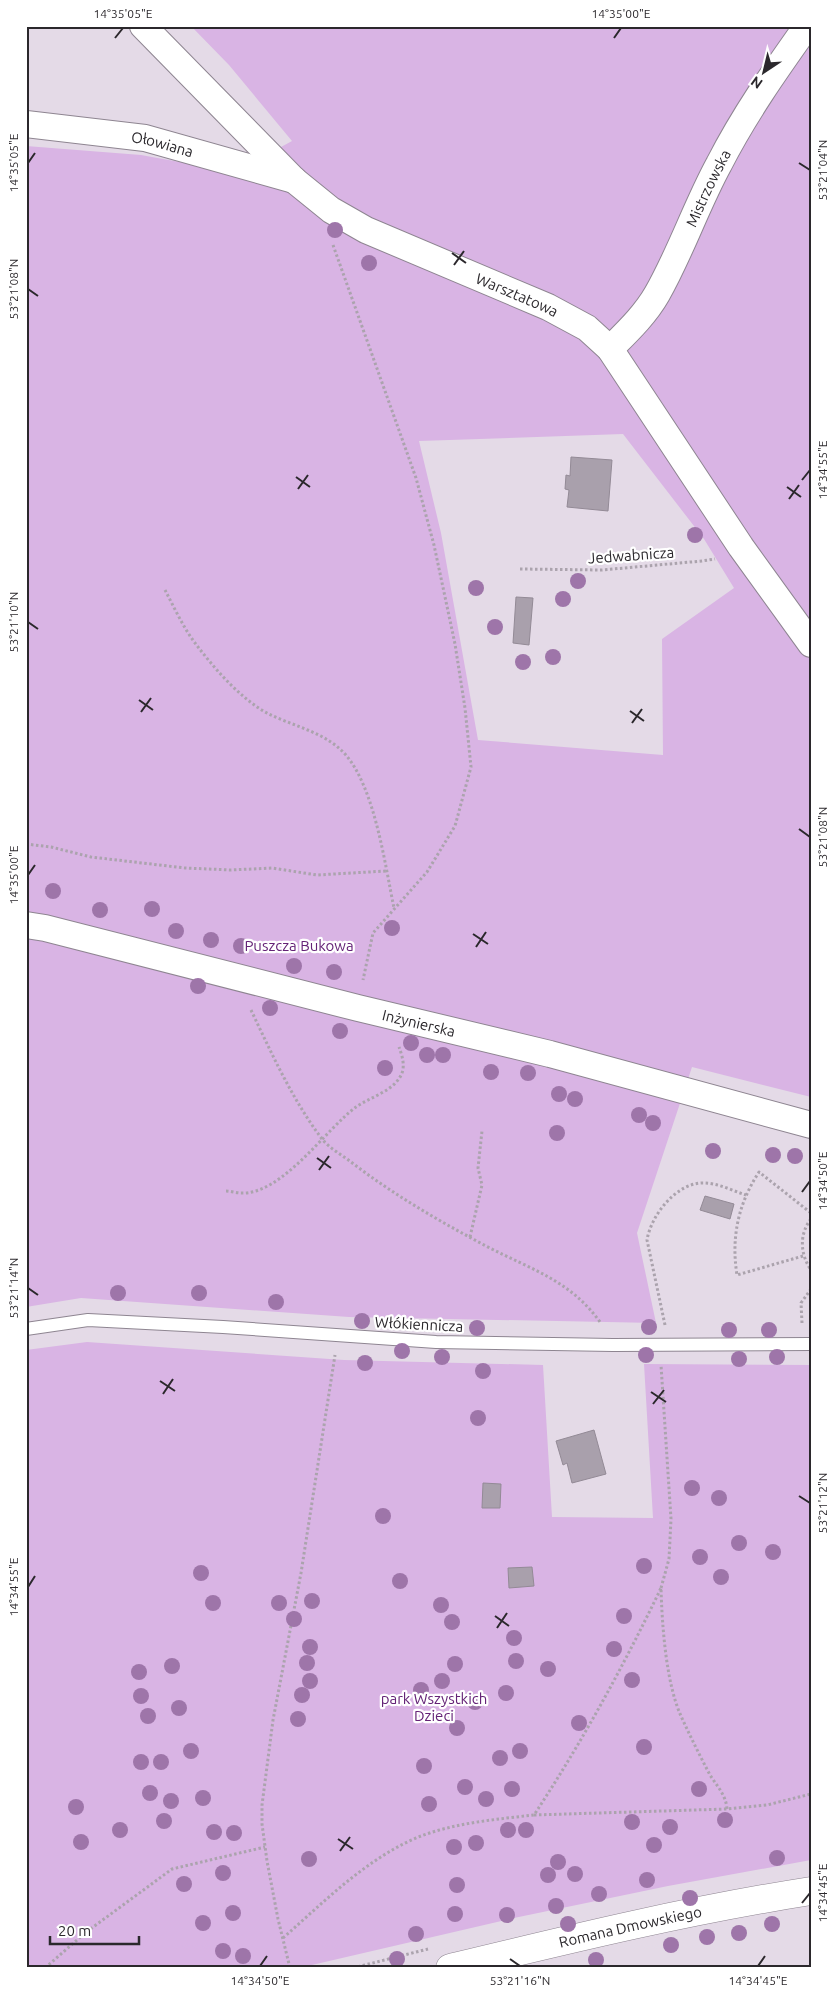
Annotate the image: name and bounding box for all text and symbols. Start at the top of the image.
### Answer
text: 14°35'05"E [94,7,153,20]
text: 14°35'00"E [592,7,651,20]
north arrow [740,48,790,98]
text: N [748,73,765,92]
street label: Ołowiana [130,128,195,160]
text: 14°35'05"E [7,133,20,192]
text: 53°21'04"N [816,140,829,200]
street label: Mistrzowska [682,146,734,229]
text: 53°21'08"N [7,259,20,319]
street label: Warsztatowa [474,269,561,320]
text: 14°34'55"E [816,440,829,499]
street label: Jedwabnicza [587,544,675,566]
text: 53°21'10"N [7,592,20,652]
text: 53°21'08"N [816,807,829,867]
text: 14°35'00"E [7,845,20,904]
park label: Puszcza Bukowa [244,937,354,954]
street label: Inżynierska [381,1006,457,1040]
text: 14°34'50"E [816,1151,829,1210]
text: 53°21'14"N [7,1258,20,1318]
street label: Włókiennicza [374,1313,464,1335]
text: 53°21'12"N [816,1473,829,1533]
text: 14°34'55"E [7,1557,20,1616]
park label: park Wszystkich Dzieci [381,1690,487,1724]
text: 14°34'45"E [816,1863,829,1922]
street label: Romana Dmowskiego [557,1902,703,1950]
scale bar [50,1914,139,1946]
text: 20 m [58,1922,91,1939]
text: 14°34'50"E [231,1974,290,1987]
text: 53°21'16"N [490,1974,550,1987]
text: 14°34'45"E [729,1974,788,1987]

